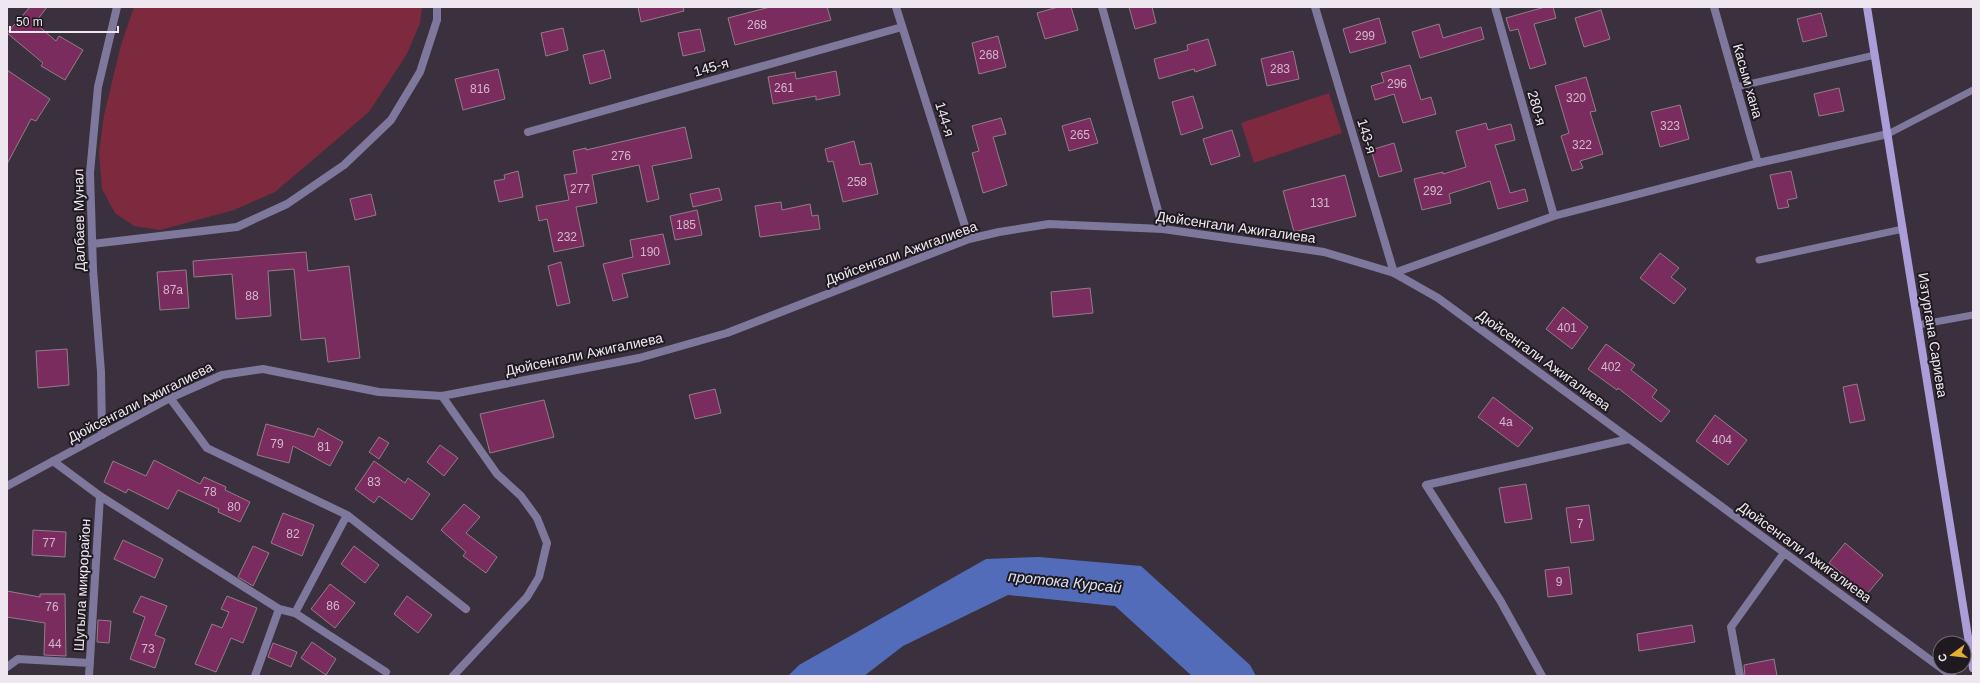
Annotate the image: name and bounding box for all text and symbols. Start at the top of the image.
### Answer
scale bar [10,8,118,34]
text: 50 m [16,15,43,29]
house number: 268 [747,18,767,32]
house number: 299 [1355,29,1375,43]
street label: Касым хана [1730,42,1766,120]
house number: 268 [979,48,999,62]
street label: 145-я [692,54,730,80]
house number: 283 [1270,62,1290,76]
house number: 296 [1387,77,1407,91]
house number: 261 [774,81,794,95]
house number: 816 [470,82,490,96]
street label: 280-я [1524,89,1550,127]
house number: 320 [1566,91,1586,105]
street label: 144-я [932,100,958,138]
street label: 143-я [1354,117,1380,155]
house number: 323 [1660,119,1680,133]
house number: 265 [1070,128,1090,142]
house number: 322 [1572,138,1592,152]
house number: 276 [611,149,631,163]
street label: Далбаев Мунал [70,169,88,271]
house number: 258 [847,175,867,189]
house number: 277 [570,182,590,196]
house number: 292 [1423,184,1443,198]
house number: 131 [1310,196,1330,210]
street label: Дюйсенгали Ажигалиева [1155,208,1317,246]
house number: 185 [676,218,696,232]
street label: Дюйсенгали Ажигалиева [823,218,979,288]
house number: 232 [557,230,577,244]
house number: 190 [640,245,660,259]
street label: Изтургана Сариева [1915,271,1951,399]
house number: 87а [163,283,183,297]
house number: 88 [245,289,259,303]
street label: Дюйсенгали Ажигалиева [1474,306,1614,414]
house number: 401 [1557,321,1577,335]
street label: Дюйсенгали Ажигалиева [504,329,664,379]
street label: Дюйсенгали Ажигалиева [65,358,215,446]
house number: 402 [1601,360,1621,374]
house number: 4а [1499,415,1513,429]
house number: 404 [1712,433,1732,447]
house number: 79 [270,437,284,451]
house number: 81 [317,440,331,454]
house number: 83 [367,475,381,489]
house number: 78 [203,485,217,499]
street label: Дюйсенгали Ажигалиева [1735,498,1875,606]
house number: 80 [227,500,241,514]
house number: 7 [1577,517,1584,531]
street label: Шугыла микрорайон [71,518,93,652]
house number: 82 [286,527,300,541]
house number: 77 [42,536,56,550]
water label: протока Курсай [1008,567,1123,596]
house number: 9 [1556,575,1563,589]
house number: 86 [326,599,340,613]
house number: 76 [45,600,59,614]
north arrow [1932,635,1972,675]
house number: 44 [48,637,62,651]
house number: 73 [141,642,155,656]
text: С [1936,652,1949,663]

